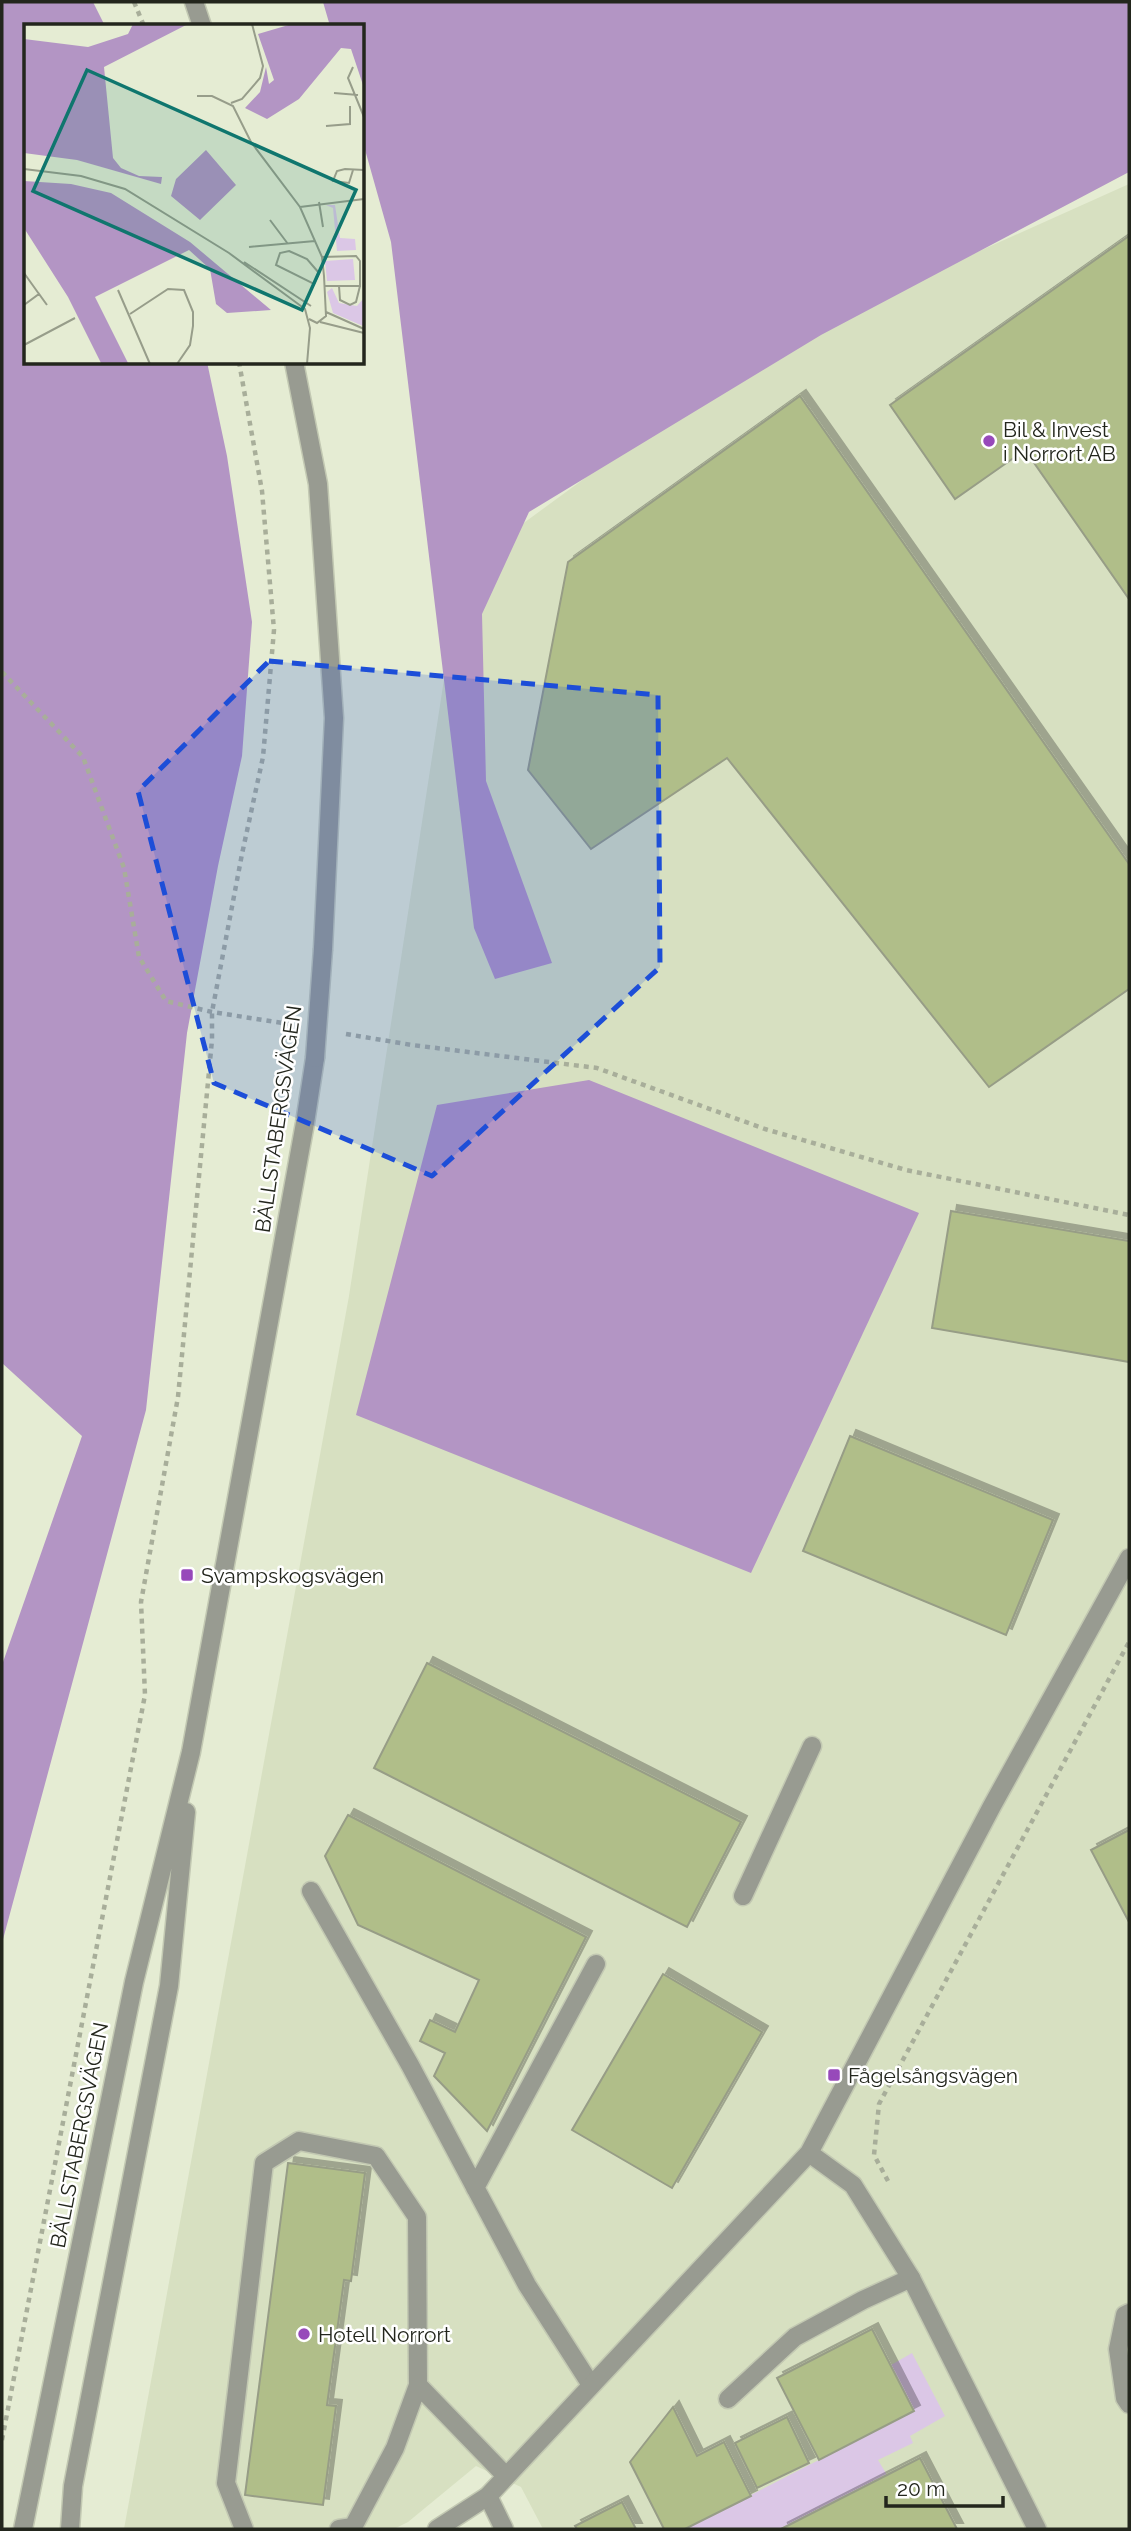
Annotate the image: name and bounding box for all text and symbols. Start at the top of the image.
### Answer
inset map [24,24,364,364]
place label: Bil & Invest i Norrort AB [1003,417,1116,466]
marker: Bil & Invest i Norrort AB [981,433,997,449]
street label: BÄLLSTABERGSVÄGEN [250,1004,306,1234]
place label: Svampskogsvägen [201,1563,384,1588]
marker: Svampskogsvägen [179,1567,195,1583]
street label: BÄLLSTABERGSVÄGEN [45,2020,113,2250]
place label: Fågelsångsvägen [848,2063,1018,2088]
marker: Fågelsångsvägen [826,2067,842,2083]
place label: Hotell Norrort [318,2322,451,2347]
marker: Hotell Norrort [296,2326,312,2342]
scale bar [886,2464,1003,2508]
text: 20 m [897,2476,945,2501]

